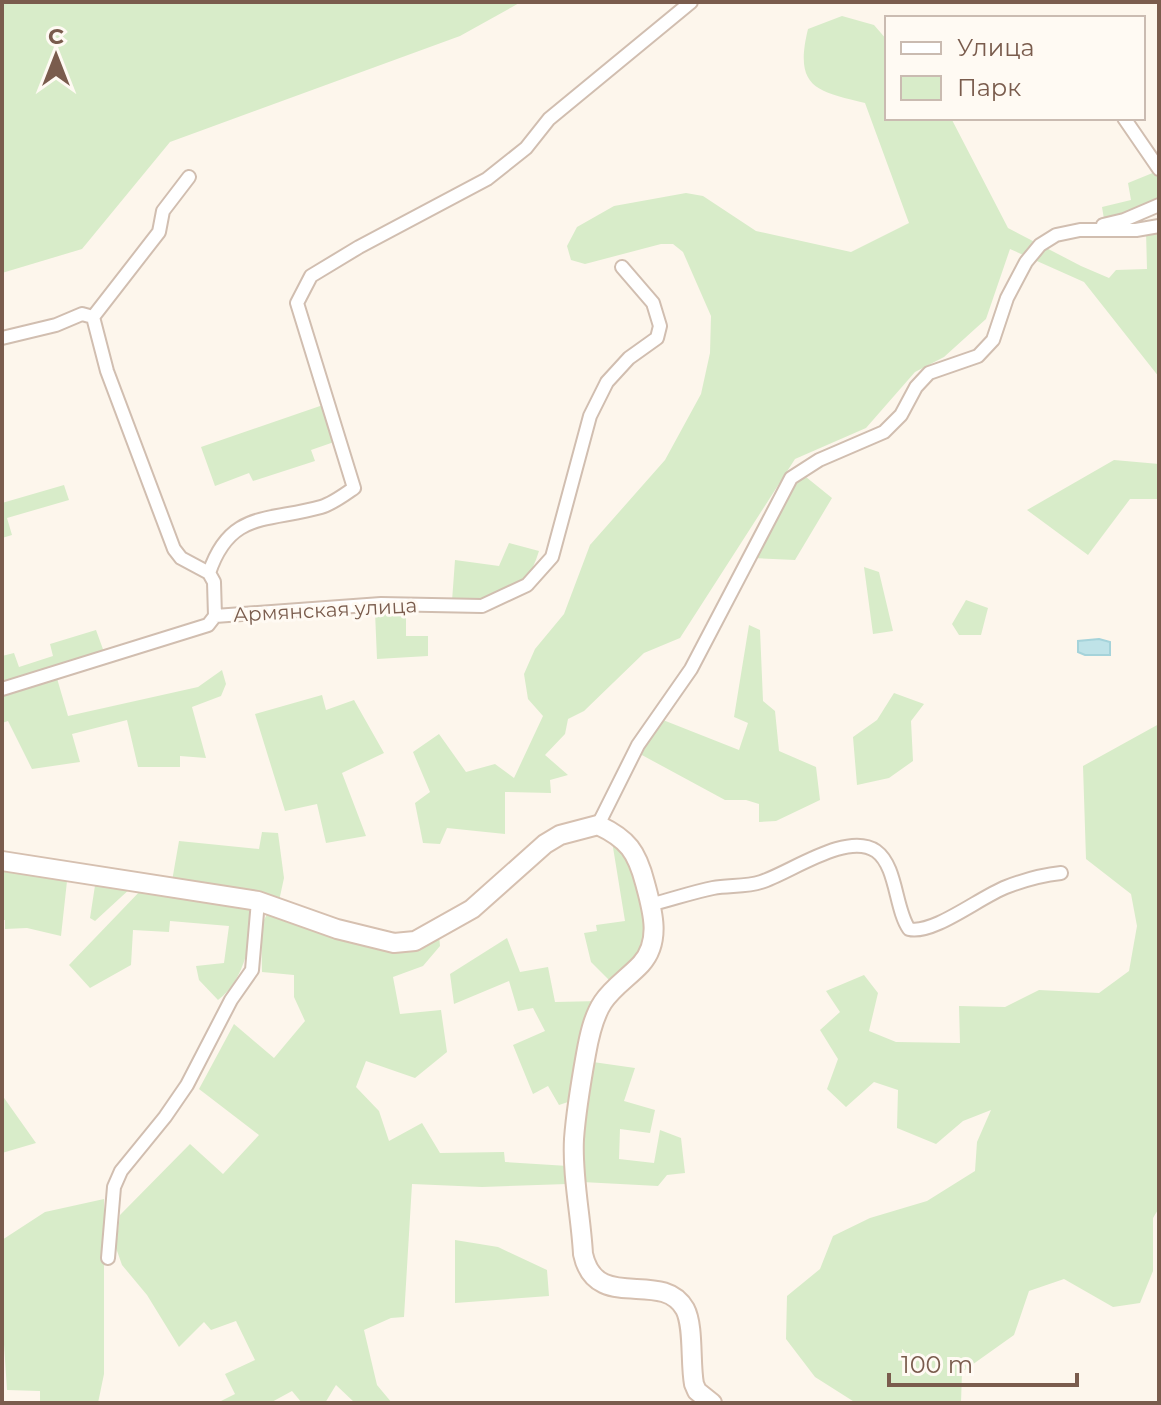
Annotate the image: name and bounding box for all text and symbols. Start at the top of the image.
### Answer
north arrow [16,16,96,96]
legend [885,16,1145,120]
text: С [48,23,64,50]
text: Улица [957,33,1035,62]
text: Парк [957,73,1021,102]
street label: Армянская улица [232,593,418,627]
scale bar [889,1337,1077,1387]
text: 100 m [901,1350,973,1379]

